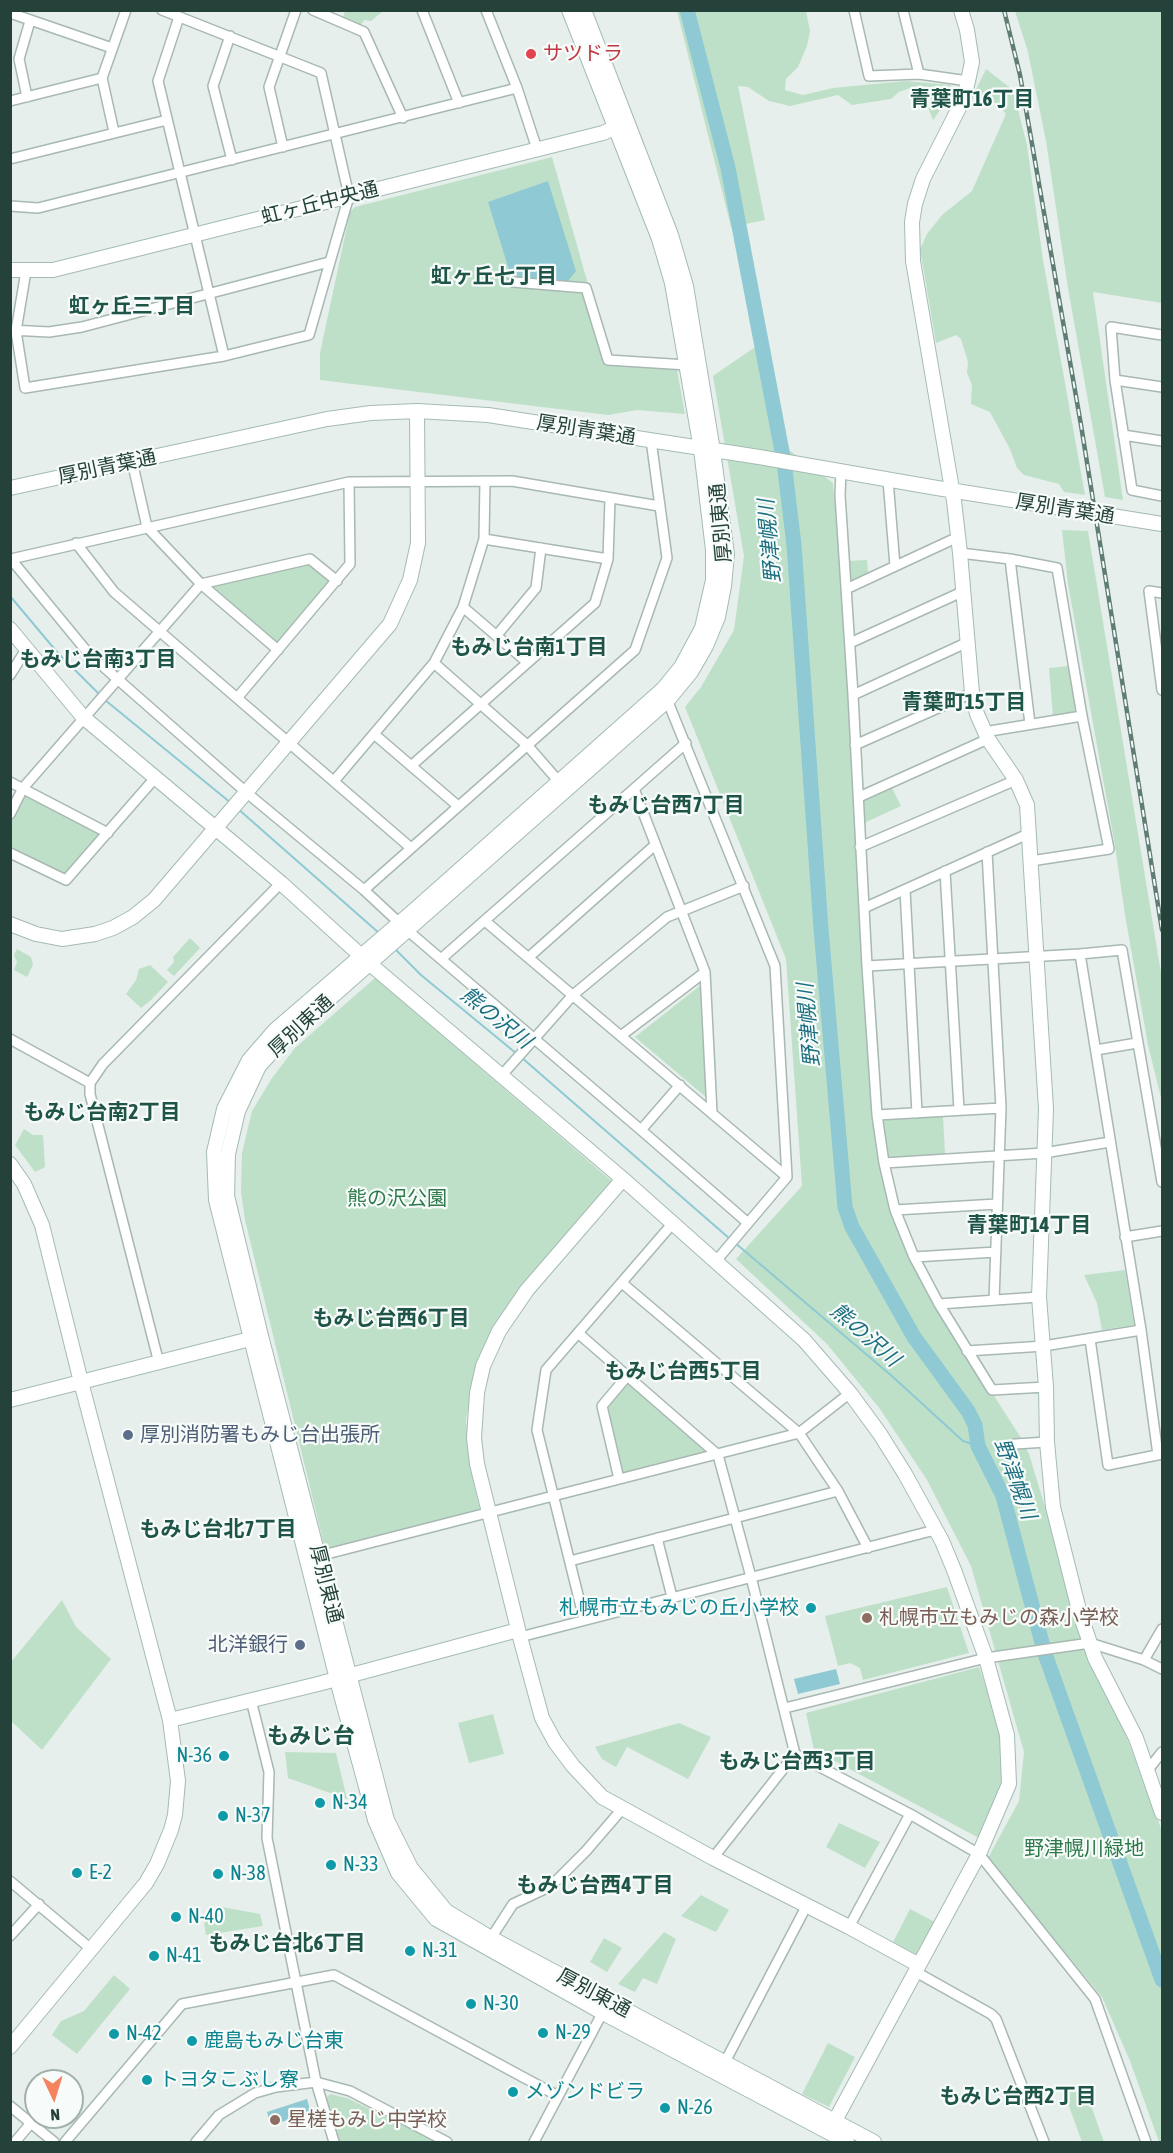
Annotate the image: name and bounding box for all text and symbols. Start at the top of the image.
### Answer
place label: サツドラ [543,42,623,66]
marker: サツドラ [524,47,538,61]
district label: 青葉町16丁目 [910,86,1034,112]
street label: 虹ヶ丘中央通 [259,177,381,229]
district label: 虹ヶ丘七丁目 [431,263,557,289]
district label: 虹ヶ丘三丁目 [69,293,195,319]
street label: 厚別青葉通 [535,410,637,450]
street label: 厚別青葉通 [56,445,158,489]
street label: 厚別東通 [706,482,736,564]
street label: 厚別青葉通 [1014,489,1116,529]
water label: 野津幌川 [754,498,786,584]
district label: もみじ台南1丁目 [451,634,607,660]
district label: もみじ台南3丁目 [20,646,176,672]
district label: 青葉町15丁目 [902,689,1026,715]
district label: もみじ台西7丁目 [588,792,744,818]
water label: 熊の沢川 [455,982,537,1054]
water label: 野津幌川 [793,982,825,1068]
street label: 厚別東通 [264,990,338,1062]
district label: もみじ台南2丁目 [24,1099,180,1125]
park label: 熊の沢公園 [347,1187,447,1211]
district label: 青葉町14丁目 [967,1212,1091,1238]
water label: 熊の沢川 [825,1298,905,1372]
district label: もみじ台西6丁目 [313,1305,469,1331]
district label: もみじ台西5丁目 [605,1358,761,1384]
place label: 厚別消防署もみじ台出張所 [140,1423,380,1447]
marker: 厚別消防署もみじ台出張所 [121,1428,135,1442]
water label: 野津幌川 [989,1435,1041,1523]
district label: もみじ台北7丁目 [140,1516,296,1542]
street label: 厚別東通 [305,1542,347,1626]
place label: 札幌市立もみじの丘小学校 [559,1596,799,1620]
marker: 札幌市立もみじの丘小学校 [804,1601,818,1615]
place label: 札幌市立もみじの森小学校 [879,1606,1119,1630]
marker: 札幌市立もみじの森小学校 [860,1611,874,1625]
place label: 北洋銀行 [208,1633,288,1657]
marker: 北洋銀行 [293,1638,307,1652]
district label: もみじ台 [267,1723,355,1749]
place label: N-36 [176,1744,212,1768]
district label: もみじ台西3丁目 [719,1748,875,1774]
marker: N-36 [217,1749,231,1763]
place label: N-34 [332,1791,368,1815]
marker: N-34 [313,1796,327,1810]
place label: N-37 [235,1804,271,1828]
marker: N-37 [216,1809,230,1823]
park label: 野津幌川緑地 [1024,1837,1144,1861]
place label: N-33 [343,1853,379,1877]
marker: N-33 [324,1858,338,1872]
place label: E-2 [89,1861,112,1885]
place label: N-38 [230,1862,266,1886]
marker: E-2 [70,1866,84,1880]
marker: N-38 [211,1867,225,1881]
district label: もみじ台西4丁目 [517,1872,673,1898]
place label: N-40 [188,1905,224,1929]
marker: N-40 [169,1910,183,1924]
district label: もみじ台北6丁目 [209,1930,365,1956]
place label: N-31 [422,1939,458,1963]
place label: N-41 [166,1944,202,1968]
marker: N-31 [403,1944,417,1958]
marker: N-41 [147,1949,161,1963]
street label: 厚別東通 [553,1964,635,2022]
place label: N-30 [483,1992,519,2016]
marker: N-30 [464,1997,478,2011]
place label: N-29 [555,2021,591,2045]
place label: N-42 [126,2022,162,2046]
marker: N-29 [536,2026,550,2040]
marker: N-42 [107,2027,121,2041]
place label: 鹿島もみじ台東 [204,2029,344,2053]
marker: 鹿島もみじ台東 [185,2034,199,2048]
place label: トヨタこぶし寮 [159,2068,299,2092]
north arrow [24,2069,84,2129]
marker: トヨタこぶし寮 [140,2073,154,2087]
place label: メゾンドビラ [525,2080,645,2104]
district label: もみじ台西2丁目 [940,2083,1096,2109]
marker: メゾンドビラ [506,2085,520,2099]
place label: N-26 [677,2096,713,2120]
marker: N-26 [658,2101,672,2115]
text: N [50,2106,60,2124]
place label: 星槎もみじ中学校 [287,2108,447,2132]
marker: 星槎もみじ中学校 [268,2113,282,2127]

